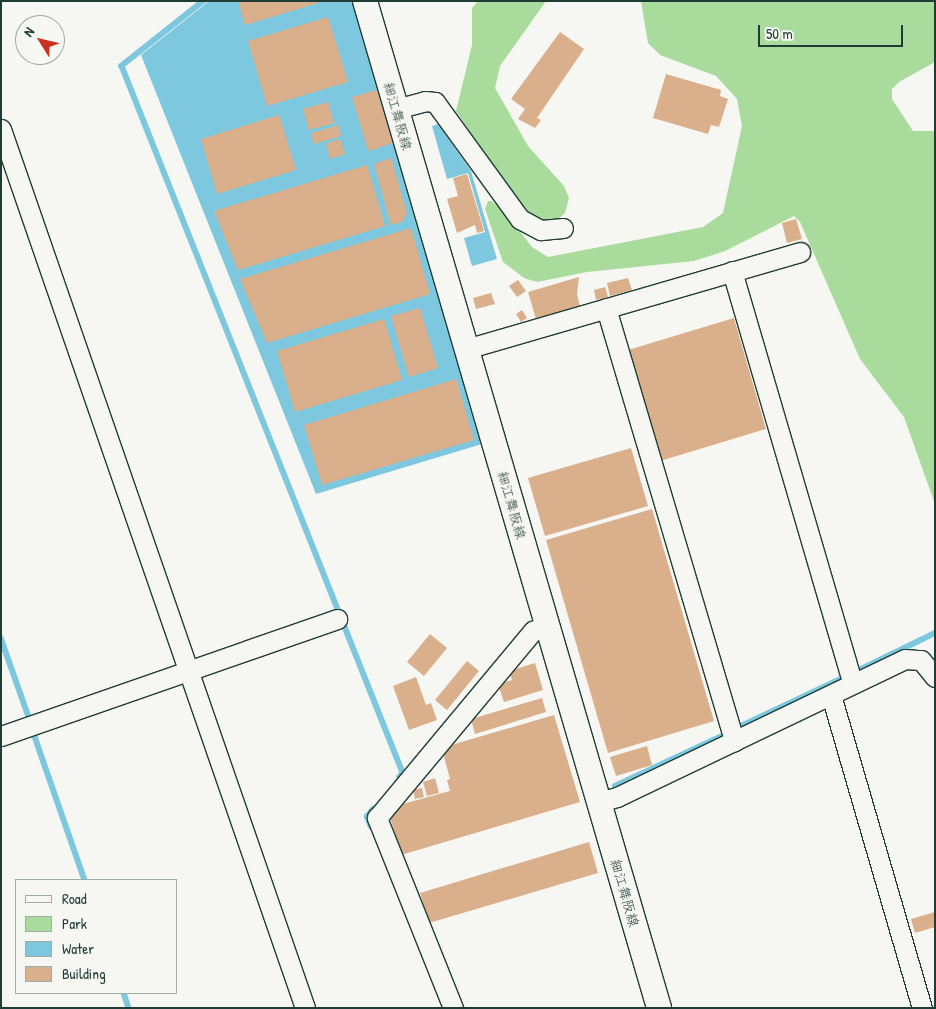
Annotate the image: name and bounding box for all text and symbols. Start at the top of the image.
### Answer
north arrow [15,15,65,65]
scale bar [761,15,906,47]
text: N [18,23,38,40]
text: 50 m [766,23,793,44]
street label: 細江舞阪線 [380,80,416,152]
street label: 細江舞阪線 [494,469,530,541]
street label: 細江舞阪線 [607,857,643,929]
legend [15,879,178,994]
text: Road [62,888,87,909]
text: Park [62,913,87,934]
text: Water [62,938,94,959]
text: Building [62,963,106,984]

